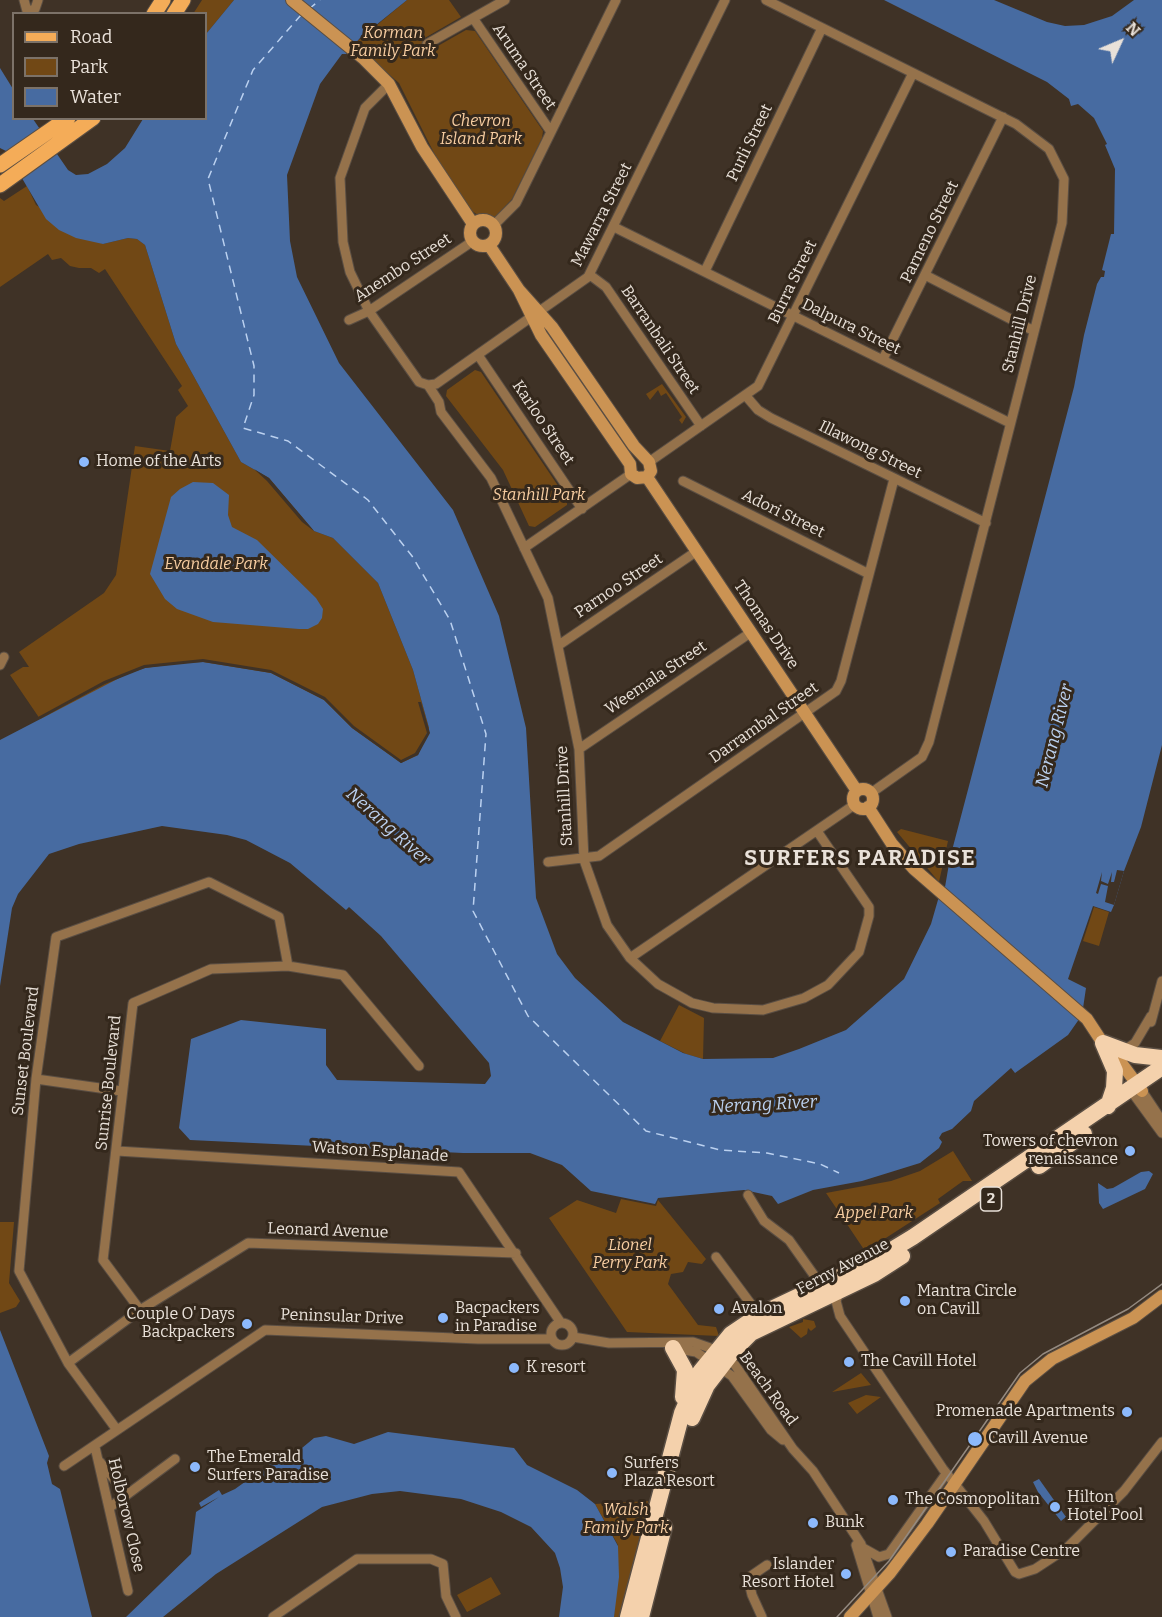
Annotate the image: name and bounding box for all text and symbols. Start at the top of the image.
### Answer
legend [12,12,207,120]
north arrow [1090,12,1150,72]
text: N [1122,18,1144,40]
street label: Aruma Street [488,20,560,114]
park label: Korman Family Park [350,24,436,62]
text: Road [70,26,112,48]
text: Park [70,56,108,78]
text: Water [70,86,121,108]
street label: Purli Street [723,101,777,185]
park label: Chevron Island Park [440,112,522,150]
street label: Mawarra Street [568,160,636,270]
street label: Parneno Street [897,178,963,286]
street label: Anembo Street [351,229,455,307]
street label: Burra Street [765,237,821,327]
street label: Stanhill Drive [999,273,1041,375]
street label: Barranbali Street [617,282,703,398]
street label: Dalpura Street [798,295,904,359]
street label: Karloo Street [508,377,578,469]
street label: Illawong Street [815,417,925,483]
place label: Home of the Arts [96,452,222,472]
marker: Home of the Arts [77,455,91,469]
park label: Stanhill Park [493,486,585,506]
street label: Adori Street [738,486,828,542]
street label: Parnoo Street [571,550,667,622]
park label: Evandale Park [164,555,268,575]
street label: Thomas Drive [729,577,803,673]
street label: Weemala Street [602,637,710,719]
street label: Darrambal Street [706,678,822,768]
water label: Nerang River [1032,682,1078,790]
street label: Stanhill Drive [553,745,577,847]
water label: Nerang River [341,784,435,870]
district label: SURFERS PARADISE [744,846,976,872]
street label: Sunset Boulevard [9,985,43,1117]
street label: Sunrise Boulevard [92,1014,126,1152]
water label: Nerang River [711,1091,817,1119]
place label: Towers of chevron renaissance [983,1132,1118,1170]
street label: Watson Esplanade [311,1138,449,1166]
marker: Towers of chevron renaissance [1123,1144,1137,1158]
road number: 2 [980,1187,1002,1211]
park label: Appel Park [835,1204,913,1224]
street label: Leonard Avenue [267,1219,389,1243]
street label: Ferny Avenue [794,1235,892,1299]
park label: Lionel Perry Park [592,1236,668,1274]
place label: Mantra Circle on Cavill [917,1282,1017,1320]
marker: Mantra Circle on Cavill [898,1294,912,1308]
place label: Bacpackers in Paradise [455,1299,540,1337]
place label: Avalon [731,1299,782,1319]
marker: Avalon [712,1302,726,1316]
place label: Couple O' Days Backpackers [126,1305,235,1343]
street label: Peninsular Drive [280,1305,404,1329]
marker: Bacpackers in Paradise [436,1311,450,1325]
marker: Couple O' Days Backpackers [240,1317,254,1331]
street label: Beach Road [735,1348,801,1430]
place label: The Cavill Hotel [861,1352,977,1372]
marker: The Cavill Hotel [842,1355,856,1369]
place label: K resort [526,1358,586,1378]
marker: K resort [507,1361,521,1375]
place label: Promenade Apartments [936,1402,1115,1422]
marker: Promenade Apartments [1120,1405,1134,1419]
place label: Cavill Avenue [988,1429,1088,1449]
marker: Cavill Avenue [966,1430,984,1448]
place label: The Emerald Surfers Paradise [207,1448,329,1486]
place label: Surfers Plaza Resort [624,1454,715,1492]
street label: Holborow Close [104,1456,148,1574]
marker: The Emerald Surfers Paradise [188,1460,202,1474]
marker: Surfers Plaza Resort [605,1466,619,1480]
place label: Hilton Hotel Pool [1067,1488,1143,1526]
place label: The Cosmopolitan [905,1490,1040,1510]
marker: The Cosmopolitan [886,1493,900,1507]
marker: Hilton Hotel Pool [1048,1500,1062,1514]
park label: Walsh Family Park [583,1501,669,1539]
place label: Bunk [825,1513,864,1533]
marker: Bunk [806,1516,820,1530]
place label: Paradise Centre [963,1542,1080,1562]
marker: Paradise Centre [944,1545,958,1559]
place label: Islander Resort Hotel [742,1555,834,1593]
marker: Islander Resort Hotel [839,1567,853,1581]

